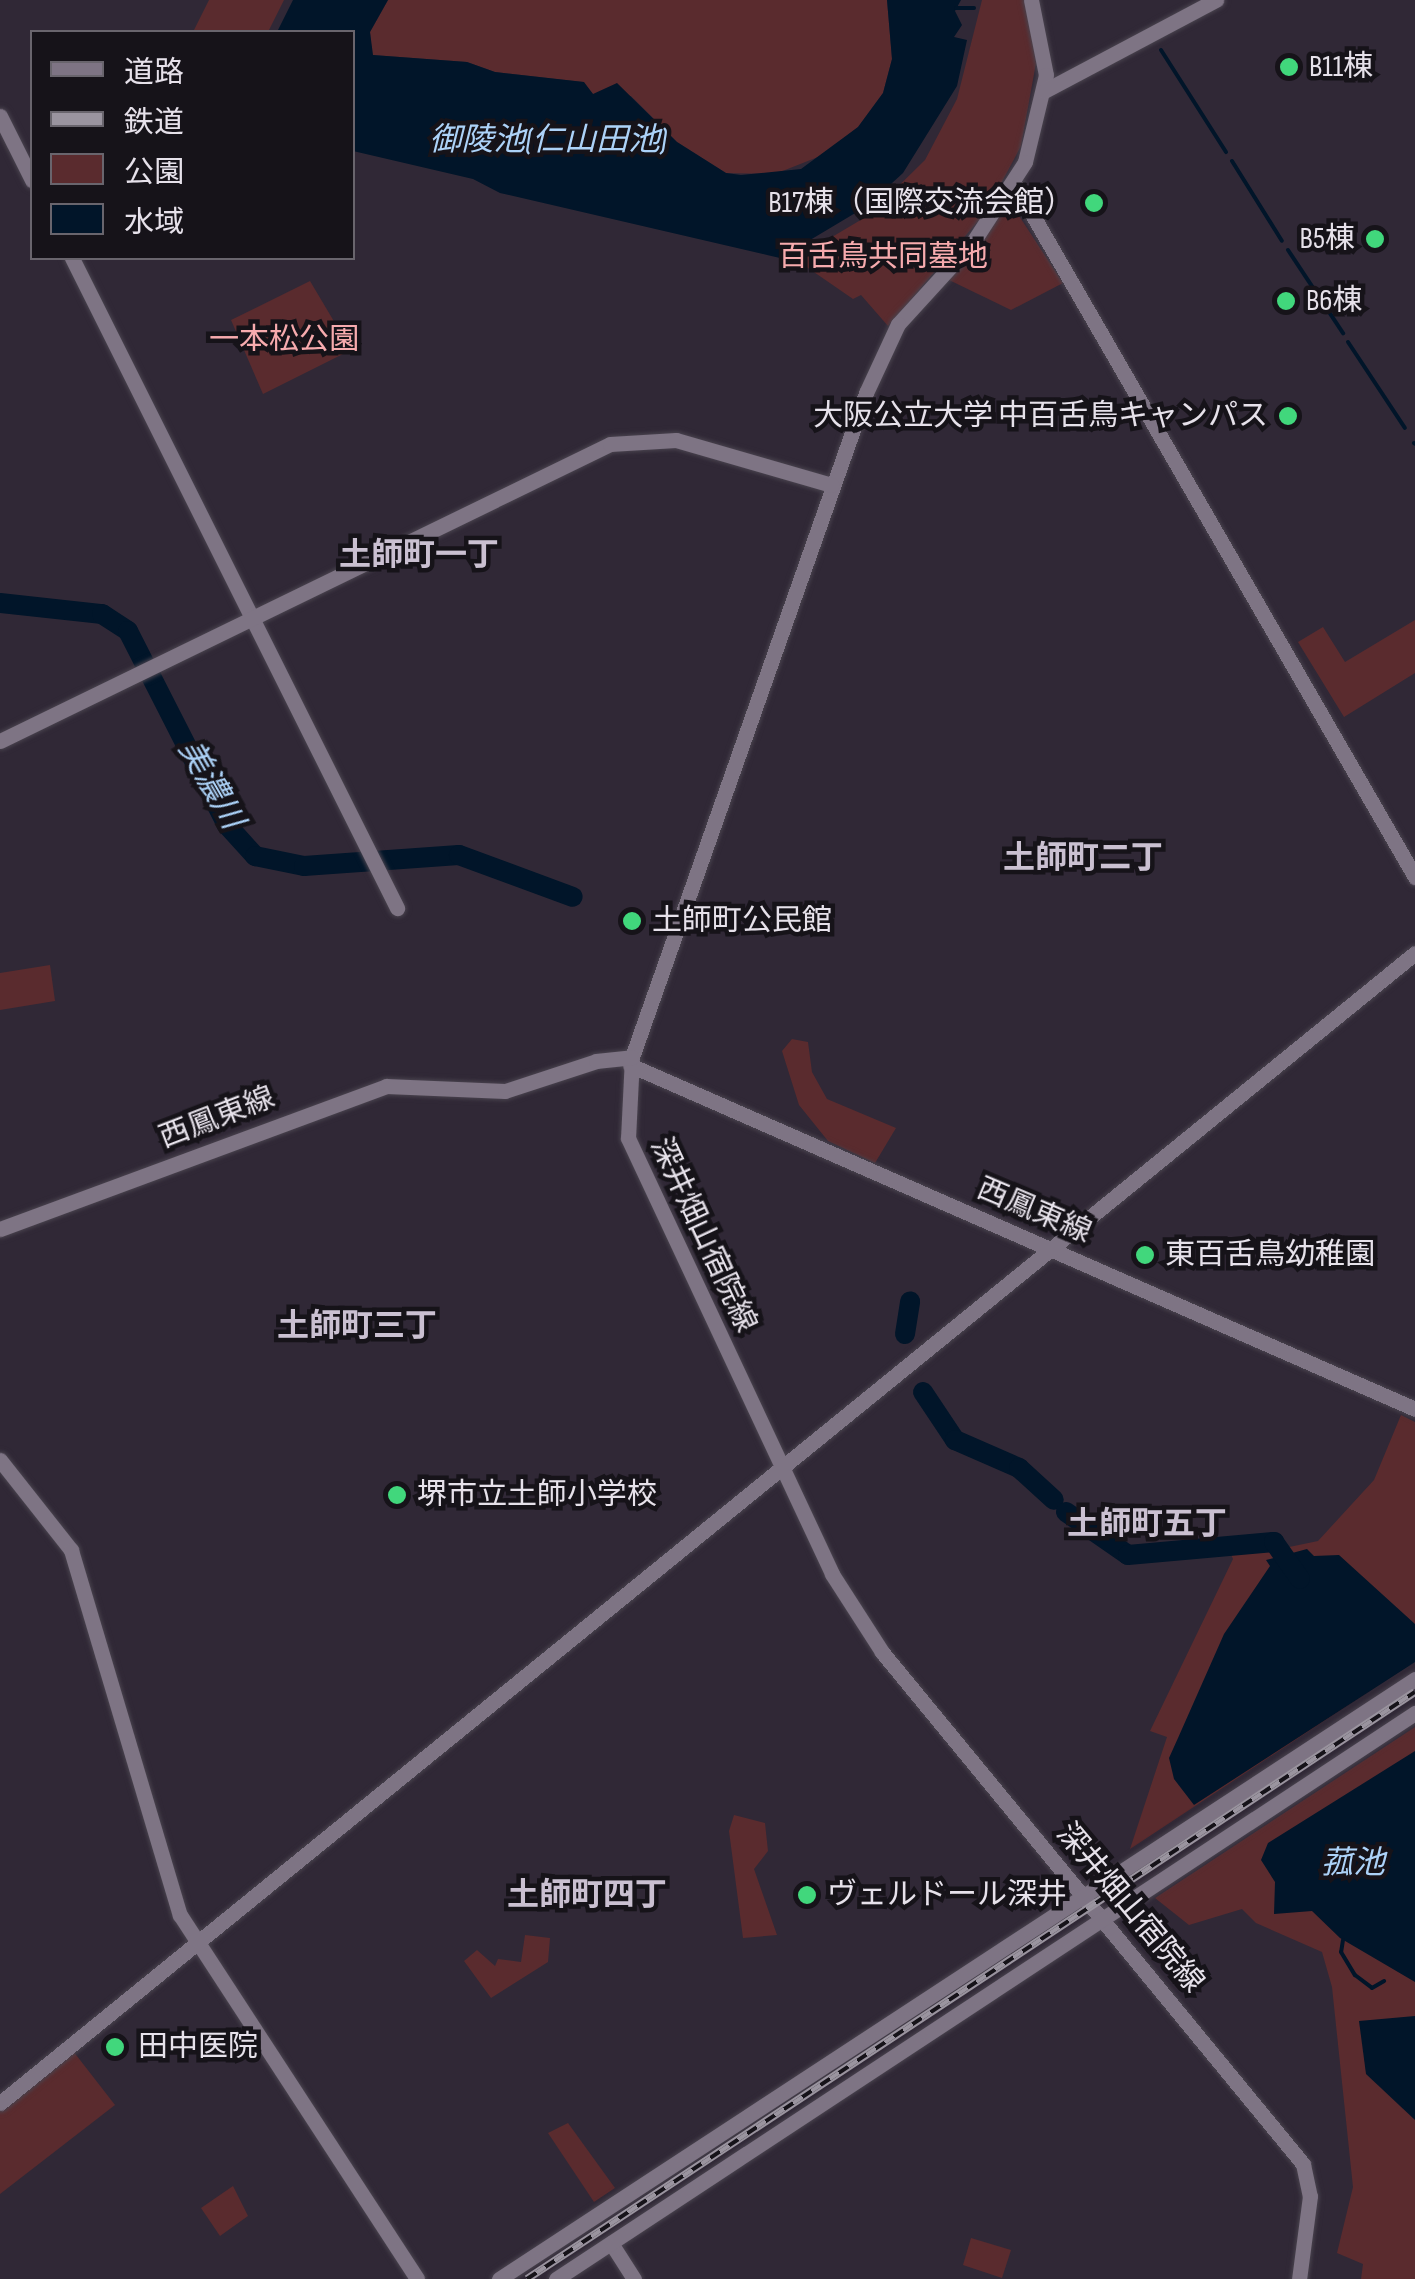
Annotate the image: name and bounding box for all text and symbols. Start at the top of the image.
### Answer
legend [30,30,355,260]
place label: B11棟 [1309,49,1373,85]
text: 道路 [124,55,184,91]
marker: B11棟 [1278,56,1300,78]
text: 鉄道 [124,105,184,141]
water label: 御陵池(仁山田池) [429,122,667,160]
text: 公園 [124,155,184,191]
place label: B17棟（国際交流会館） [768,185,1074,221]
marker: B17棟（国際交流会館） [1083,192,1105,214]
text: 水域 [124,205,184,241]
place label: B5棟 [1300,221,1355,257]
marker: B5棟 [1364,228,1386,250]
park label: 百舌鳥共同墓地 [778,239,988,275]
place label: B6棟 [1306,283,1362,319]
marker: B6棟 [1275,290,1297,312]
park label: 一本松公園 [209,322,359,358]
place label: 大阪公立大学 中百舌鳥キャンパス [813,398,1268,434]
marker: 大阪公立大学 中百舌鳥キャンパス [1277,405,1299,427]
district label: 土師町一丁 [339,537,499,575]
water label: 美濃川 [169,734,251,836]
district label: 土師町二丁 [1003,840,1163,878]
place label: 土師町公民館 [652,903,832,939]
marker: 土師町公民館 [621,910,643,932]
street label: 西鳳東線 [155,1080,279,1156]
street label: 深井畑山宿院線 [642,1132,764,1338]
street label: 西鳳東線 [972,1171,1096,1251]
place label: 東百舌鳥幼稚園 [1165,1237,1375,1273]
marker: 東百舌鳥幼稚園 [1134,1244,1156,1266]
district label: 土師町三丁 [277,1308,437,1346]
place label: 堺市立土師小学校 [417,1477,657,1513]
marker: 堺市立土師小学校 [386,1484,408,1506]
district label: 土師町五丁 [1067,1506,1227,1544]
street label: 深井畑山宿院線 [1049,1816,1211,2000]
water label: 菰池 [1321,1845,1385,1883]
district label: 土師町四丁 [507,1877,667,1915]
place label: ヴェルドール深井 [827,1877,1067,1913]
marker: ヴェルドール深井 [796,1884,818,1906]
place label: 田中医院 [138,2029,258,2065]
marker: 田中医院 [102,2034,128,2060]

